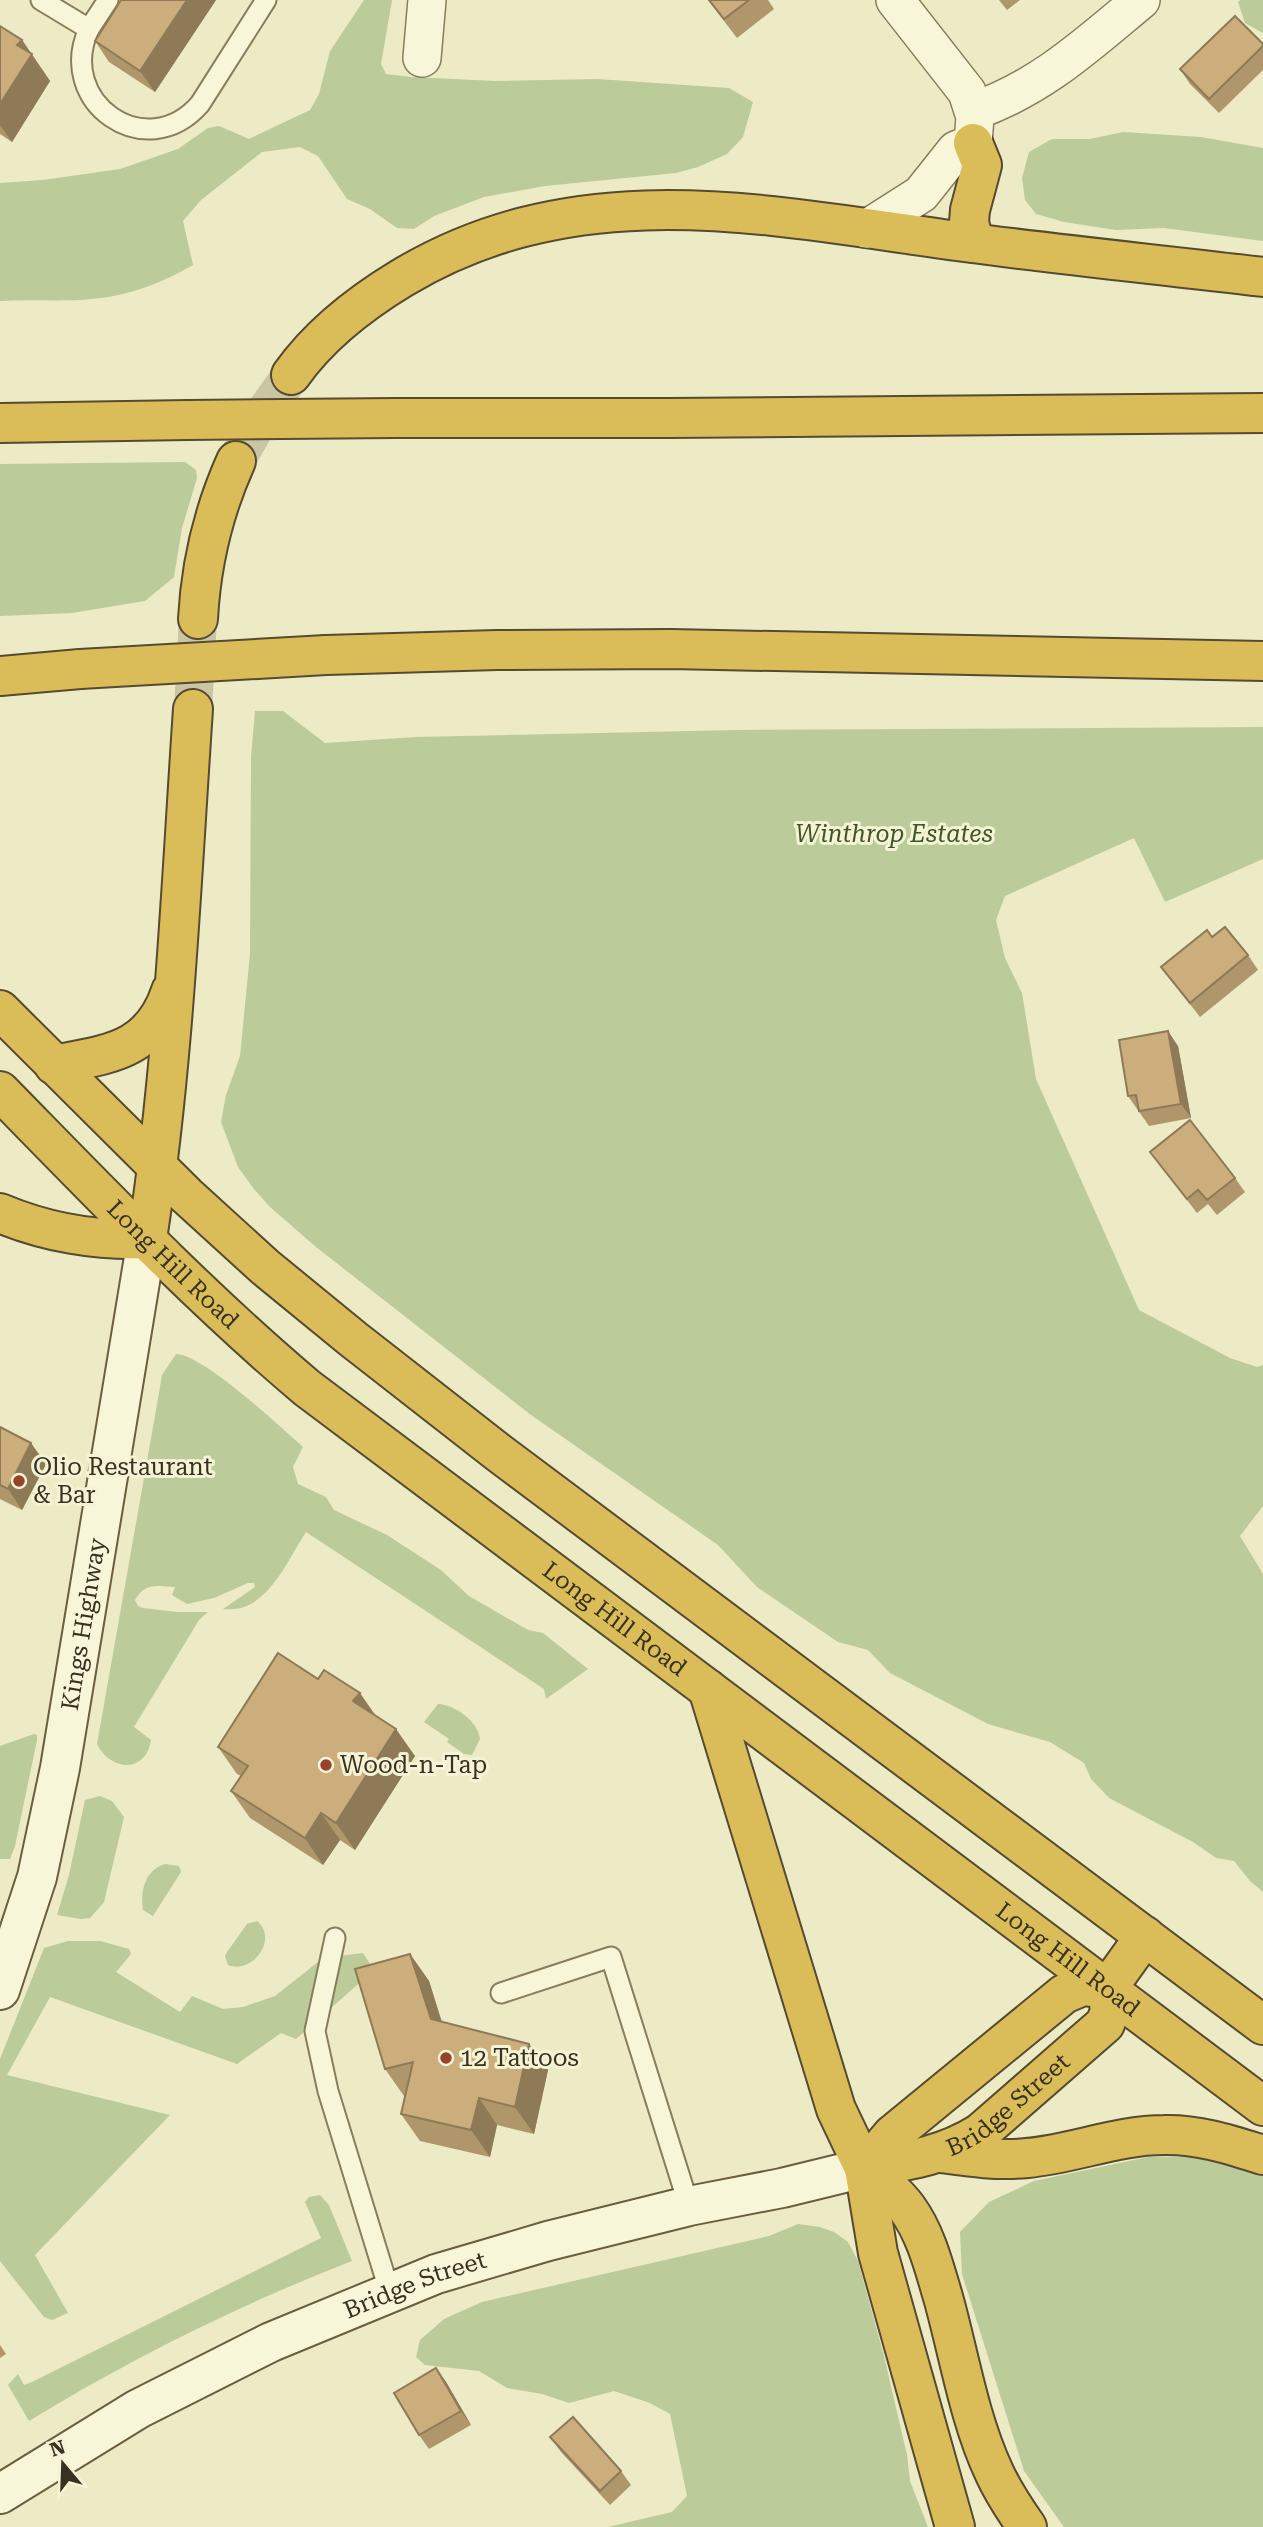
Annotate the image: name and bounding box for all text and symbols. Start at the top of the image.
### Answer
park label: Winthrop Estates [795,820,993,848]
street label: Long Hill Road [101,1194,245,1335]
place label: Olio Restaurant & Bar [33,1453,213,1509]
marker: Olio Restaurant & Bar [11,1473,27,1489]
street label: Kings Highway [56,1535,112,1712]
street label: Long Hill Road [537,1556,692,1682]
place label: Wood-n-Tap [340,1751,487,1779]
marker: Wood-n-Tap [318,1757,334,1773]
street label: Long Hill Road [991,1897,1145,2023]
place label: 12 Tattoos [460,2044,579,2072]
street label: Bridge Street [942,2048,1075,2162]
marker: 12 Tattoos [438,2050,454,2066]
street label: Bridge Street [340,2246,490,2324]
north arrow [28,2429,98,2499]
text: N [47,2435,69,2462]

